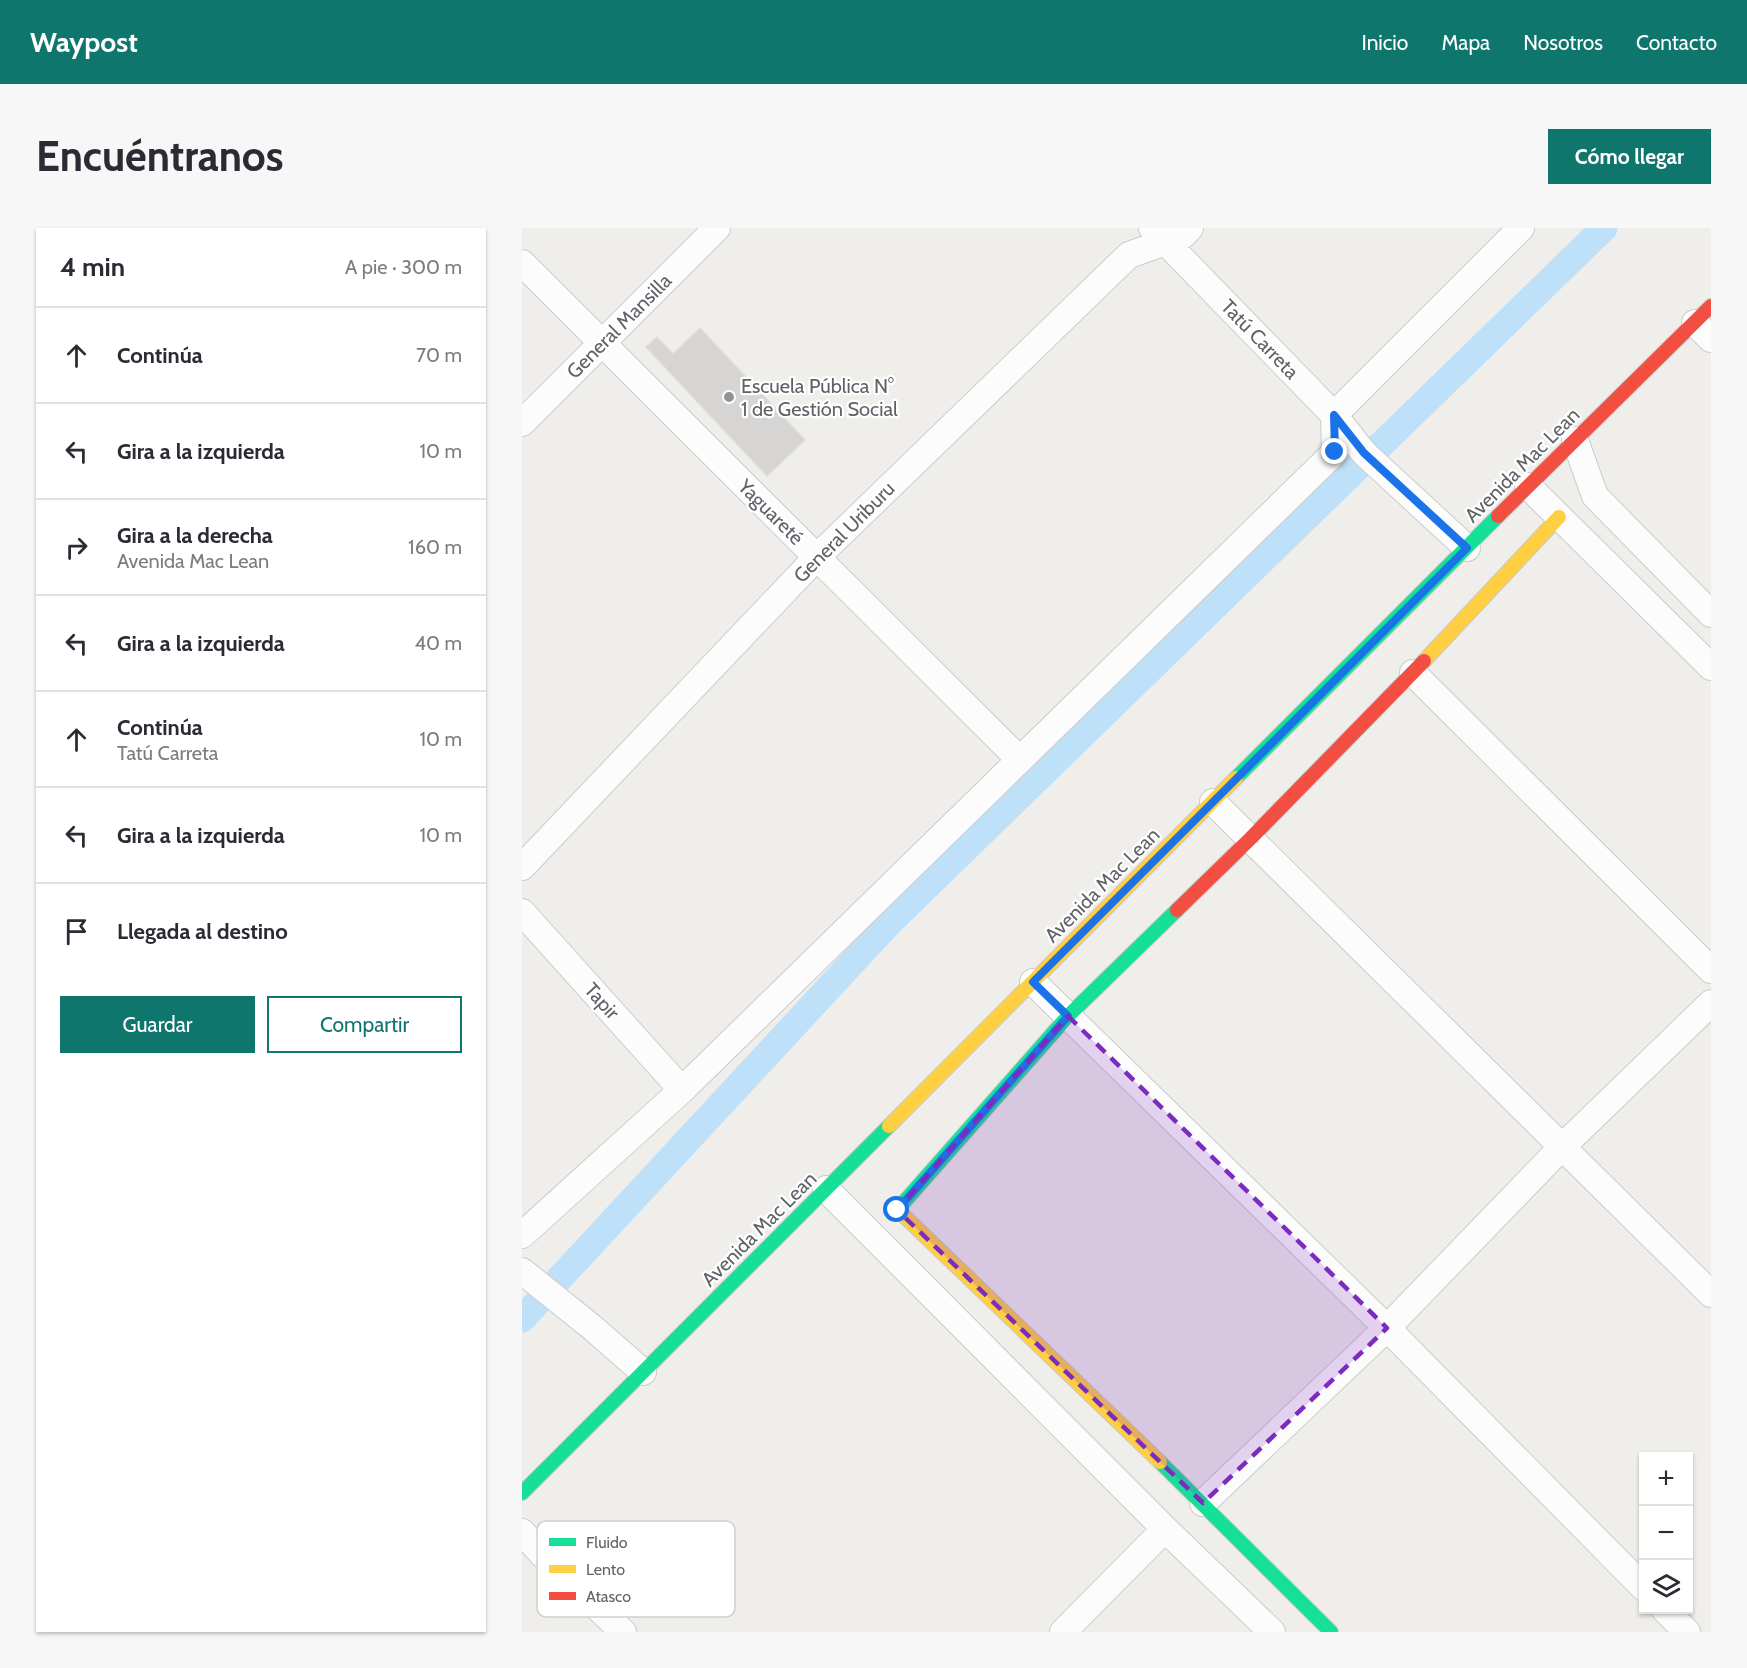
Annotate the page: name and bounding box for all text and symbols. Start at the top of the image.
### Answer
text: Waypost [30,25,138,59]
text: Inicio [1361,30,1408,55]
text: Mapa [1441,30,1490,55]
text: Nosotros [1523,30,1603,55]
text: Contacto [1636,30,1717,55]
button: Cómo llegar [1548,129,1711,184]
text: Encuéntranos [36,130,284,182]
text: 4 min [60,251,125,283]
text: A pie · 300 m [345,255,462,279]
street label: General Mansilla [562,268,677,383]
street label: Tatú Carreta [1216,294,1304,384]
icon: ahead [60,339,93,372]
text: Continúa [117,342,203,369]
text: 70 m [416,343,462,367]
place label: Escuela Pública N° 1 de Gestión Social [741,374,898,421]
marker: Escuela Pública N° 1 de Gestión Social [722,390,736,404]
street label: Avenida Mac Lean [1460,403,1584,527]
icon: left [60,435,93,468]
text: Gira a la izquierda [117,438,285,465]
route end [1321,438,1347,464]
text: 10 m [419,439,462,463]
street label: Yaguareté [733,474,809,550]
street label: General Uriburu [788,476,900,588]
text: Gira a la derecha [117,522,273,549]
icon: right [60,531,93,564]
text: 160 m [408,535,462,559]
text: Avenida Mac Lean [117,549,269,573]
icon: left [60,627,93,660]
text: Gira a la izquierda [117,630,285,657]
text: 40 m [414,631,462,655]
text: Continúa [117,714,203,741]
icon: ahead [60,723,93,756]
text: 10 m [419,727,462,751]
text: Tatú Carreta [117,741,218,765]
icon: left [60,819,93,852]
text: Gira a la izquierda [117,822,285,849]
text: 10 m [419,823,462,847]
street label: Avenida Mac Lean [1040,823,1164,947]
icon: arrive [60,915,93,948]
text: Llegada al destino [117,918,288,945]
street label: Tapir [579,978,625,1025]
button: Guardar [60,996,255,1053]
button: Compartir [267,996,462,1053]
street label: Avenida Mac Lean [697,1167,821,1291]
route start [883,1196,909,1222]
map controls [1639,1452,1693,1614]
button: + [1639,1452,1693,1506]
button: − [1639,1506,1693,1560]
legend [537,1521,735,1617]
text: Fluido [586,1533,628,1552]
text: Lento [586,1560,625,1579]
button: layers [1639,1560,1693,1614]
text: Atasco [586,1587,631,1606]

